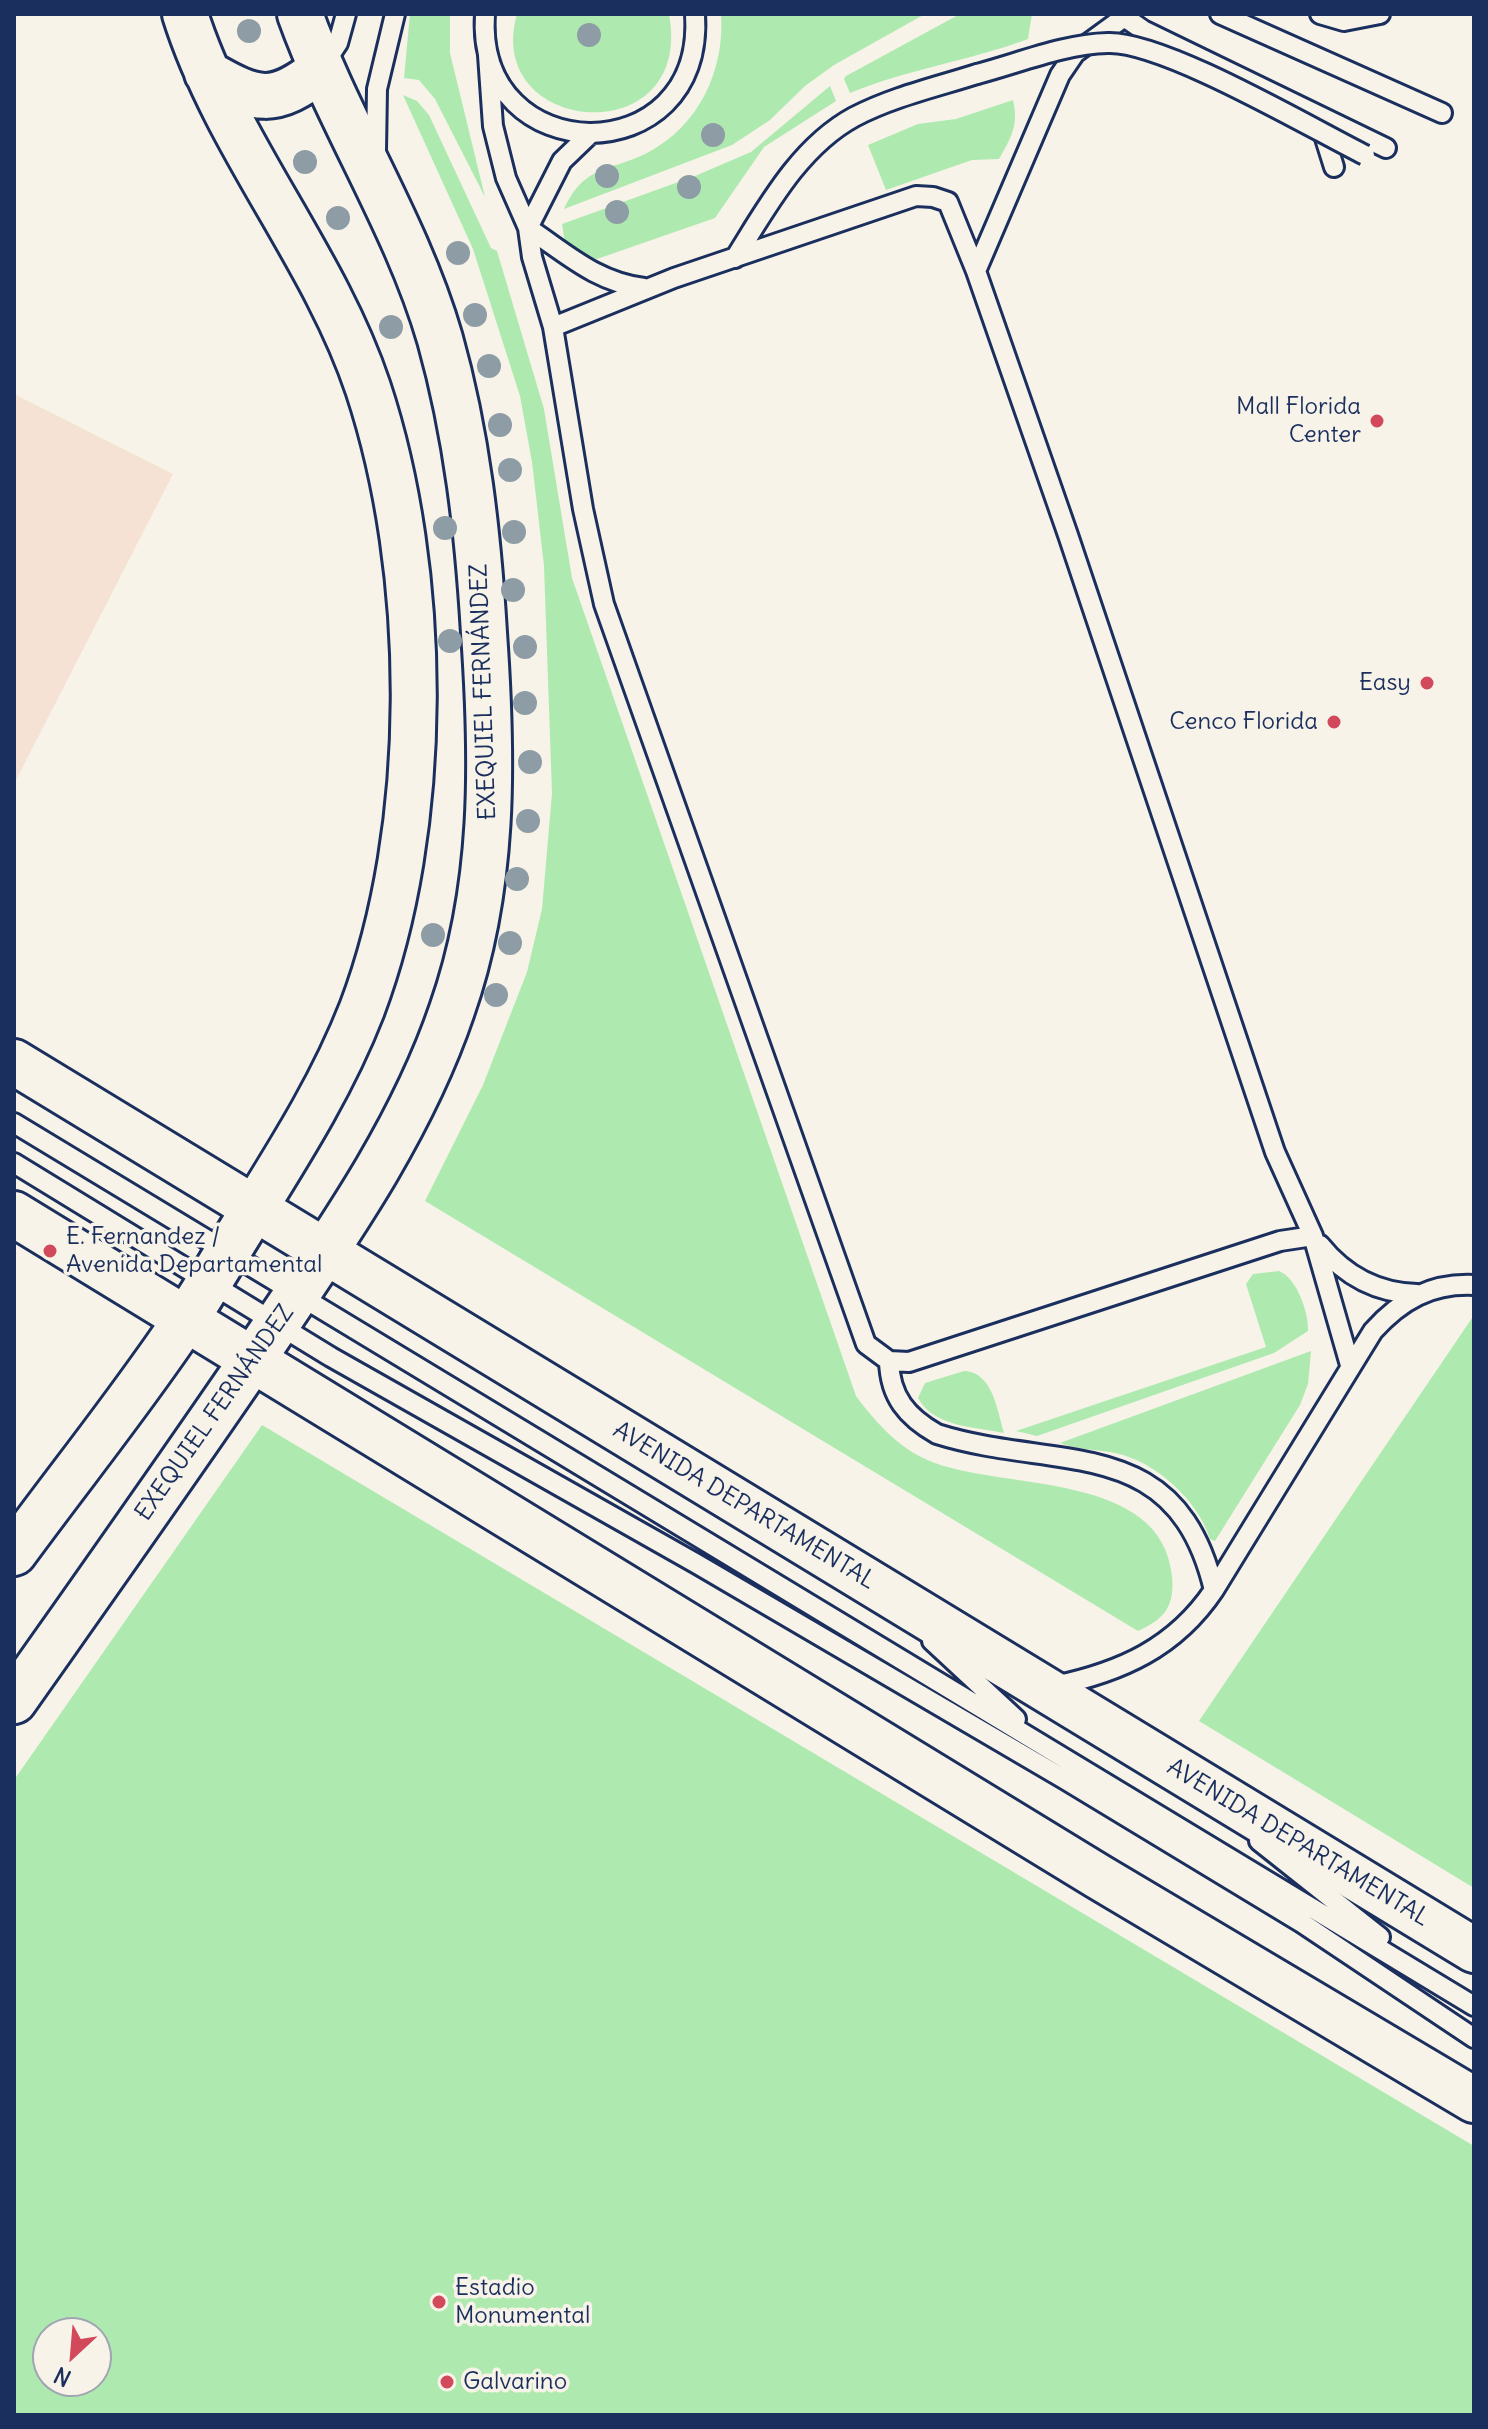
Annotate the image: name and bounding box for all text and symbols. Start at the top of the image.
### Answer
place label: Mall Florida Center [1236,393,1361,449]
marker: Mall Florida Center [1368,412,1386,430]
street label: EXEQUIEL FERNÁNDEZ [465,563,503,821]
place label: Easy [1359,669,1411,697]
marker: Easy [1418,674,1436,692]
place label: Cenco Florida [1169,708,1318,736]
marker: Cenco Florida [1325,713,1343,731]
place label: E. Fernandez / Avenida Departamental [66,1223,322,1279]
marker: E. Fernandez / Avenida Departamental [41,1242,59,1260]
street label: EXEQUIEL FERNÁNDEZ [130,1300,300,1526]
street label: AVENIDA DEPARTAMENTAL [608,1416,880,1596]
street label: AVENIDA DEPARTAMENTAL [1162,1753,1434,1933]
place label: Estadio Monumental [455,2274,590,2330]
marker: Estadio Monumental [430,2293,448,2311]
north arrow [32,2317,112,2397]
text: N [49,2361,75,2393]
place label: Galvarino [463,2368,567,2396]
marker: Galvarino [438,2373,456,2391]

